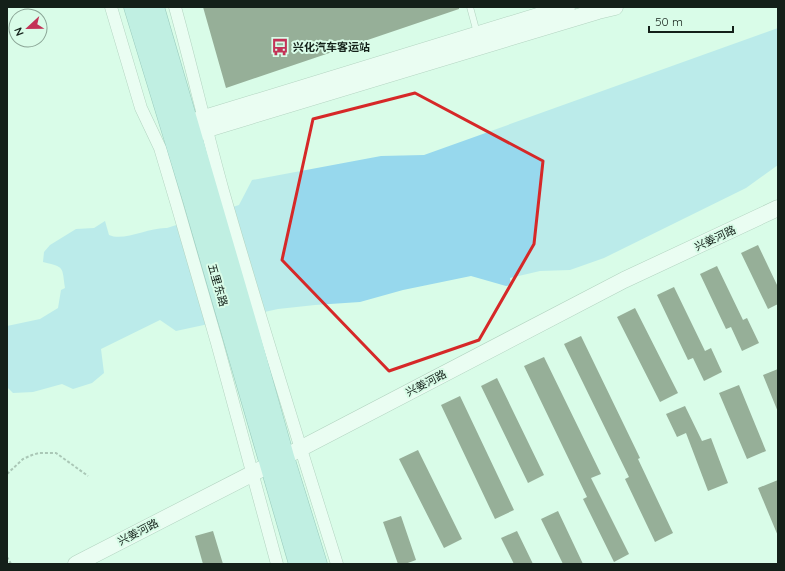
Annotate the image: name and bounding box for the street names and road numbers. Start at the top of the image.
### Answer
street label: 兴姜河路 [692,222,738,254]
street label: 五里东路 [205,262,231,308]
street label: 兴姜河路 [403,367,449,399]
street label: 兴姜河路 [115,516,161,548]

